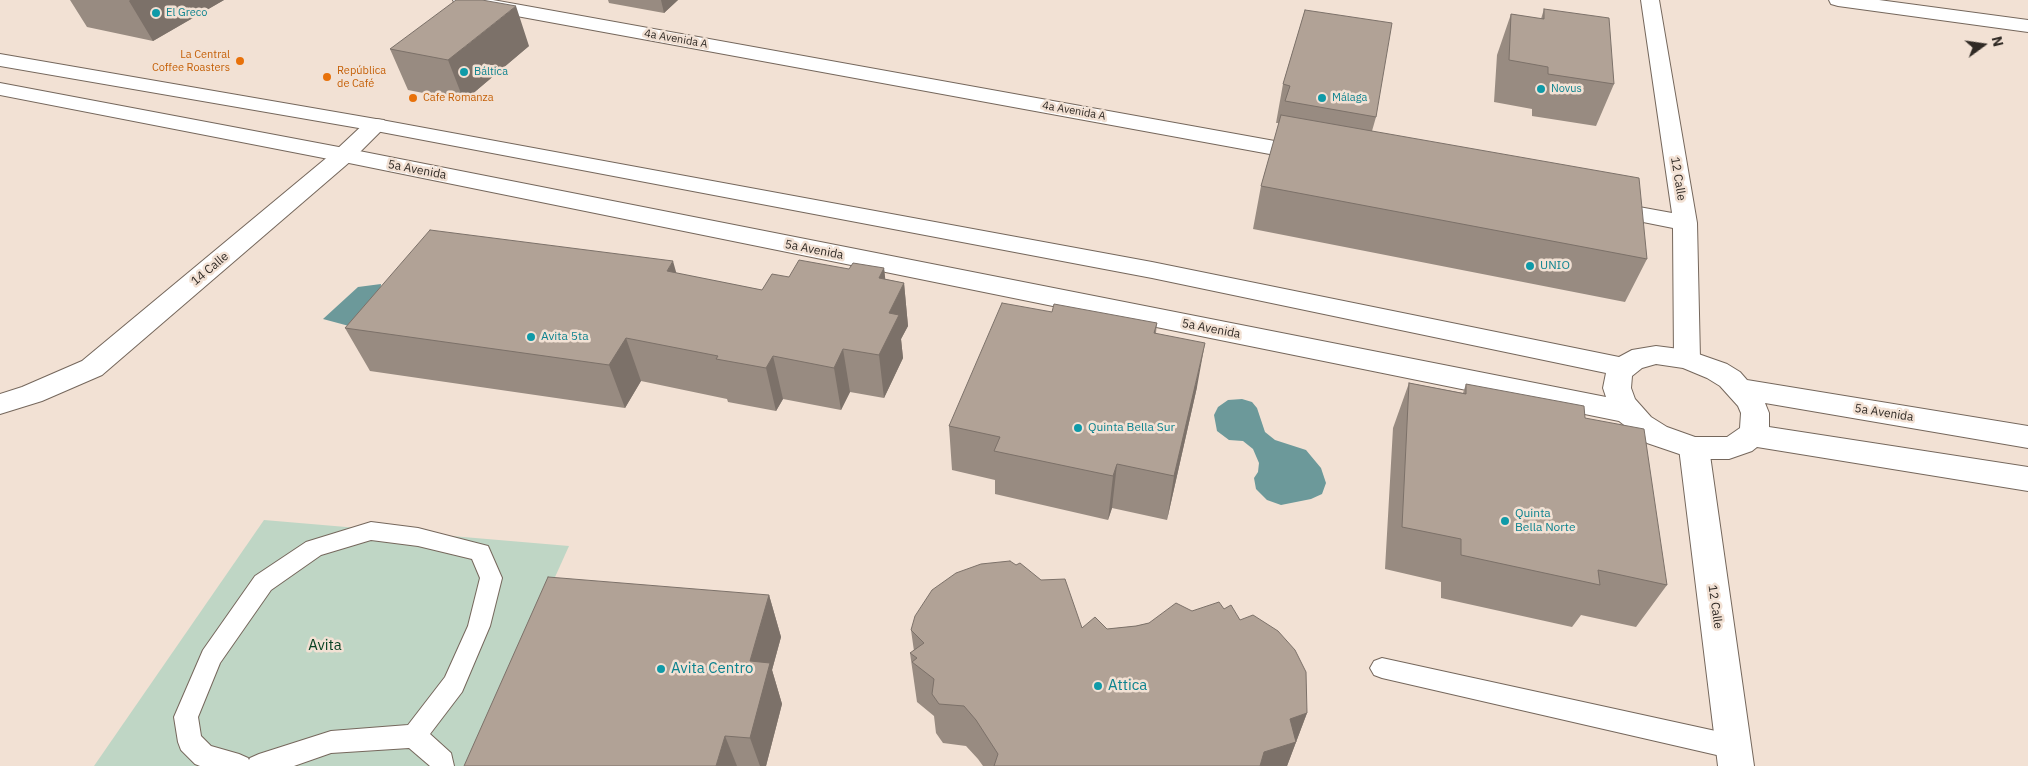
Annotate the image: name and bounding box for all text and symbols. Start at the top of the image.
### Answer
place label: El Greco [166,6,207,20]
marker: El Greco [150,7,162,19]
north arrow [1958,20,2008,70]
street label: 4a Avenida A [643,27,709,51]
text: N [1988,34,2008,48]
place label: La Central Coffee Roasters [152,48,230,74]
marker: La Central Coffee Roasters [234,55,246,67]
place label: República de Café [337,64,386,90]
place label: Báltica [474,65,508,79]
marker: Báltica [458,66,470,78]
marker: República de Café [321,71,333,83]
place label: Novus [1551,82,1582,96]
marker: Novus [1535,83,1547,95]
place label: Cafe Romanza [423,91,494,105]
place label: Málaga [1332,91,1367,105]
marker: Cafe Romanza [407,92,419,104]
marker: Málaga [1316,92,1328,104]
street label: 4a Avenida A [1041,99,1107,123]
street label: 12 Calle [1667,156,1689,202]
street label: 5a Avenida [386,157,448,183]
street label: 5a Avenida [783,237,845,263]
street label: 14 Calle [188,249,232,289]
place label: UNIO [1540,259,1570,273]
marker: UNIO [1524,260,1536,272]
street label: 5a Avenida [1180,316,1242,342]
place label: Avita 5ta [541,330,589,344]
marker: Avita 5ta [525,331,537,343]
street label: 5a Avenida [1854,401,1914,425]
place label: Quinta Bella Sur [1088,421,1175,435]
marker: Quinta Bella Sur [1072,422,1084,434]
place label: Quinta Bella Norte [1515,507,1576,535]
marker: Quinta Bella Norte [1499,515,1511,527]
street label: 12 Calle [1705,584,1725,630]
park label: Avita [308,637,342,655]
place label: Avita Centro [671,660,753,678]
marker: Avita Centro [655,663,667,675]
place label: Attica [1108,677,1147,695]
marker: Attica [1092,680,1104,692]

